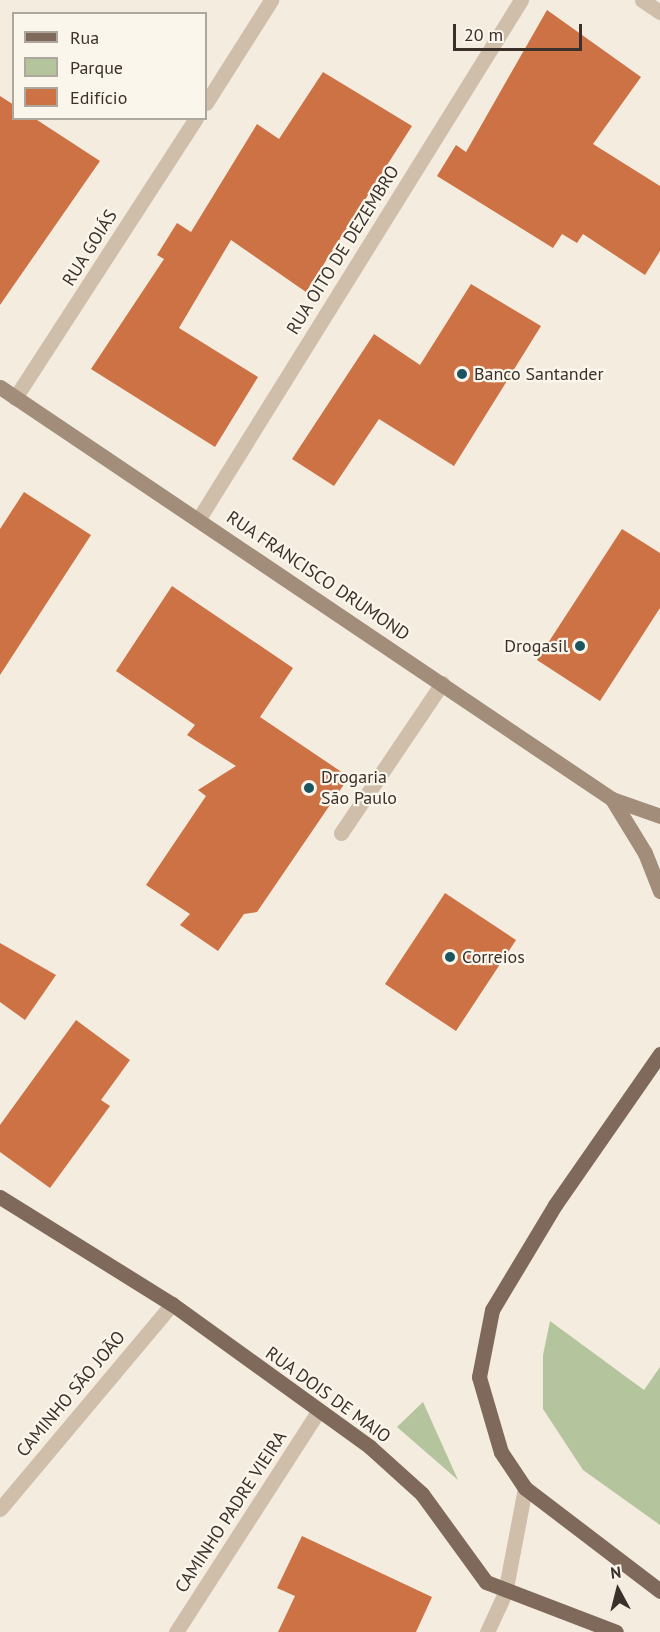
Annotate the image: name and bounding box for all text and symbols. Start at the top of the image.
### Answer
legend [12,12,207,120]
scale bar [456,12,585,50]
text: 20 m [464,23,503,46]
text: Rua [70,26,99,49]
text: Parque [70,56,123,79]
text: Edifício [70,86,127,109]
street label: RUA OITO DE DEZEMBRO [282,161,404,339]
street label: RUA GOIÁS [58,206,122,290]
place label: Banco Santander [474,363,604,385]
marker: Banco Santander [455,367,469,381]
street label: RUA FRANCISCO DRUMOND [222,506,414,646]
place label: Drogasil [504,635,568,657]
marker: Drogasil [573,639,587,653]
place label: Drogaria São Paulo [321,767,397,810]
marker: Drogaria São Paulo [302,781,316,795]
place label: Correios [462,946,525,968]
marker: Correios [443,950,457,964]
street label: CAMINHO SÃO JOÃO [12,1327,130,1461]
street label: RUA DOIS DE MAIO [261,1342,395,1448]
street label: CAMINHO PADRE VIEIRA [171,1427,291,1597]
north arrow [588,1560,648,1620]
text: N [609,1562,622,1583]

